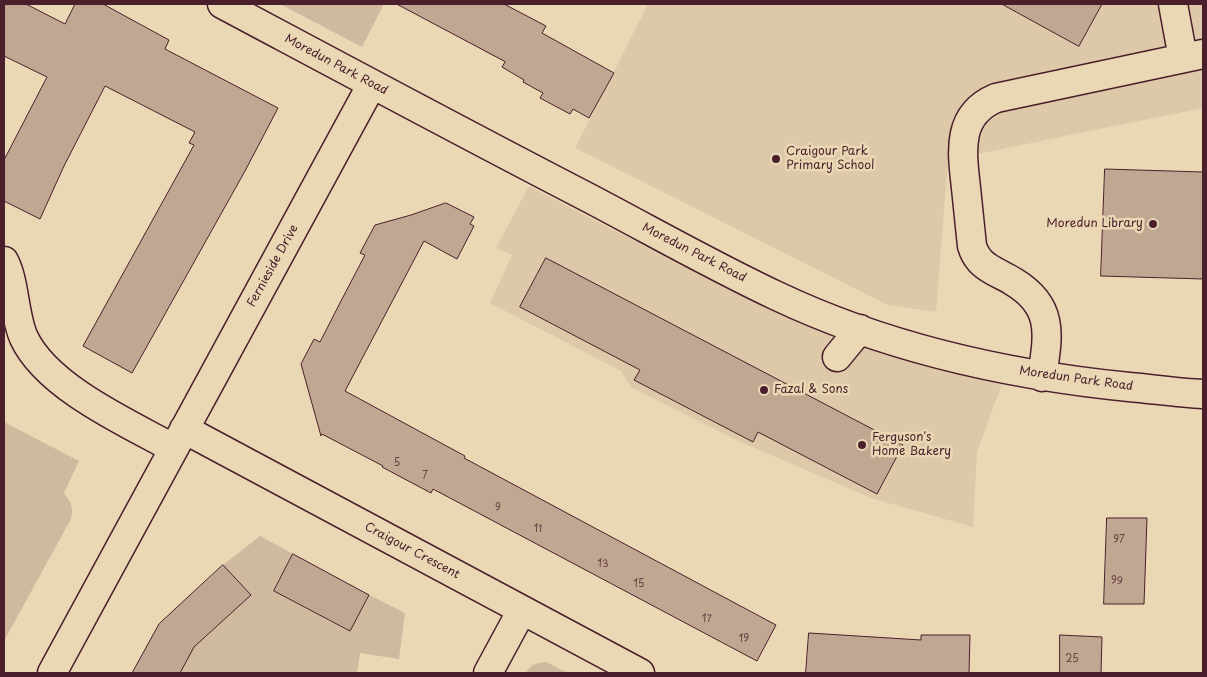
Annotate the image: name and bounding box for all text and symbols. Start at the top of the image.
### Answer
street label: Moredun Park Road [282,32,390,98]
place label: Craigour Park Primary School [786,145,874,173]
marker: Craigour Park Primary School [770,153,782,165]
place label: Moredun Library [1046,217,1143,231]
marker: Moredun Library [1147,218,1159,230]
street label: Moredun Park Road [640,221,748,285]
street label: Fernieside Drive [244,222,302,310]
street label: Moredun Park Road [1018,364,1134,394]
place label: Fazal & Sons [774,383,848,397]
marker: Fazal & Sons [758,384,770,396]
place label: Ferguson's Home Bakery [872,431,951,459]
marker: Ferguson's Home Bakery [856,439,868,451]
house number: 5 [394,457,400,469]
house number: 7 [422,470,428,482]
house number: 9 [495,502,501,514]
street label: Craigour Crescent [362,520,462,582]
house number: 11 [534,523,542,535]
house number: 97 [1113,534,1125,546]
house number: 13 [597,558,609,570]
house number: 99 [1111,575,1123,587]
house number: 15 [634,578,644,590]
house number: 17 [702,613,712,625]
house number: 19 [739,633,749,645]
house number: 25 [1065,653,1079,665]

